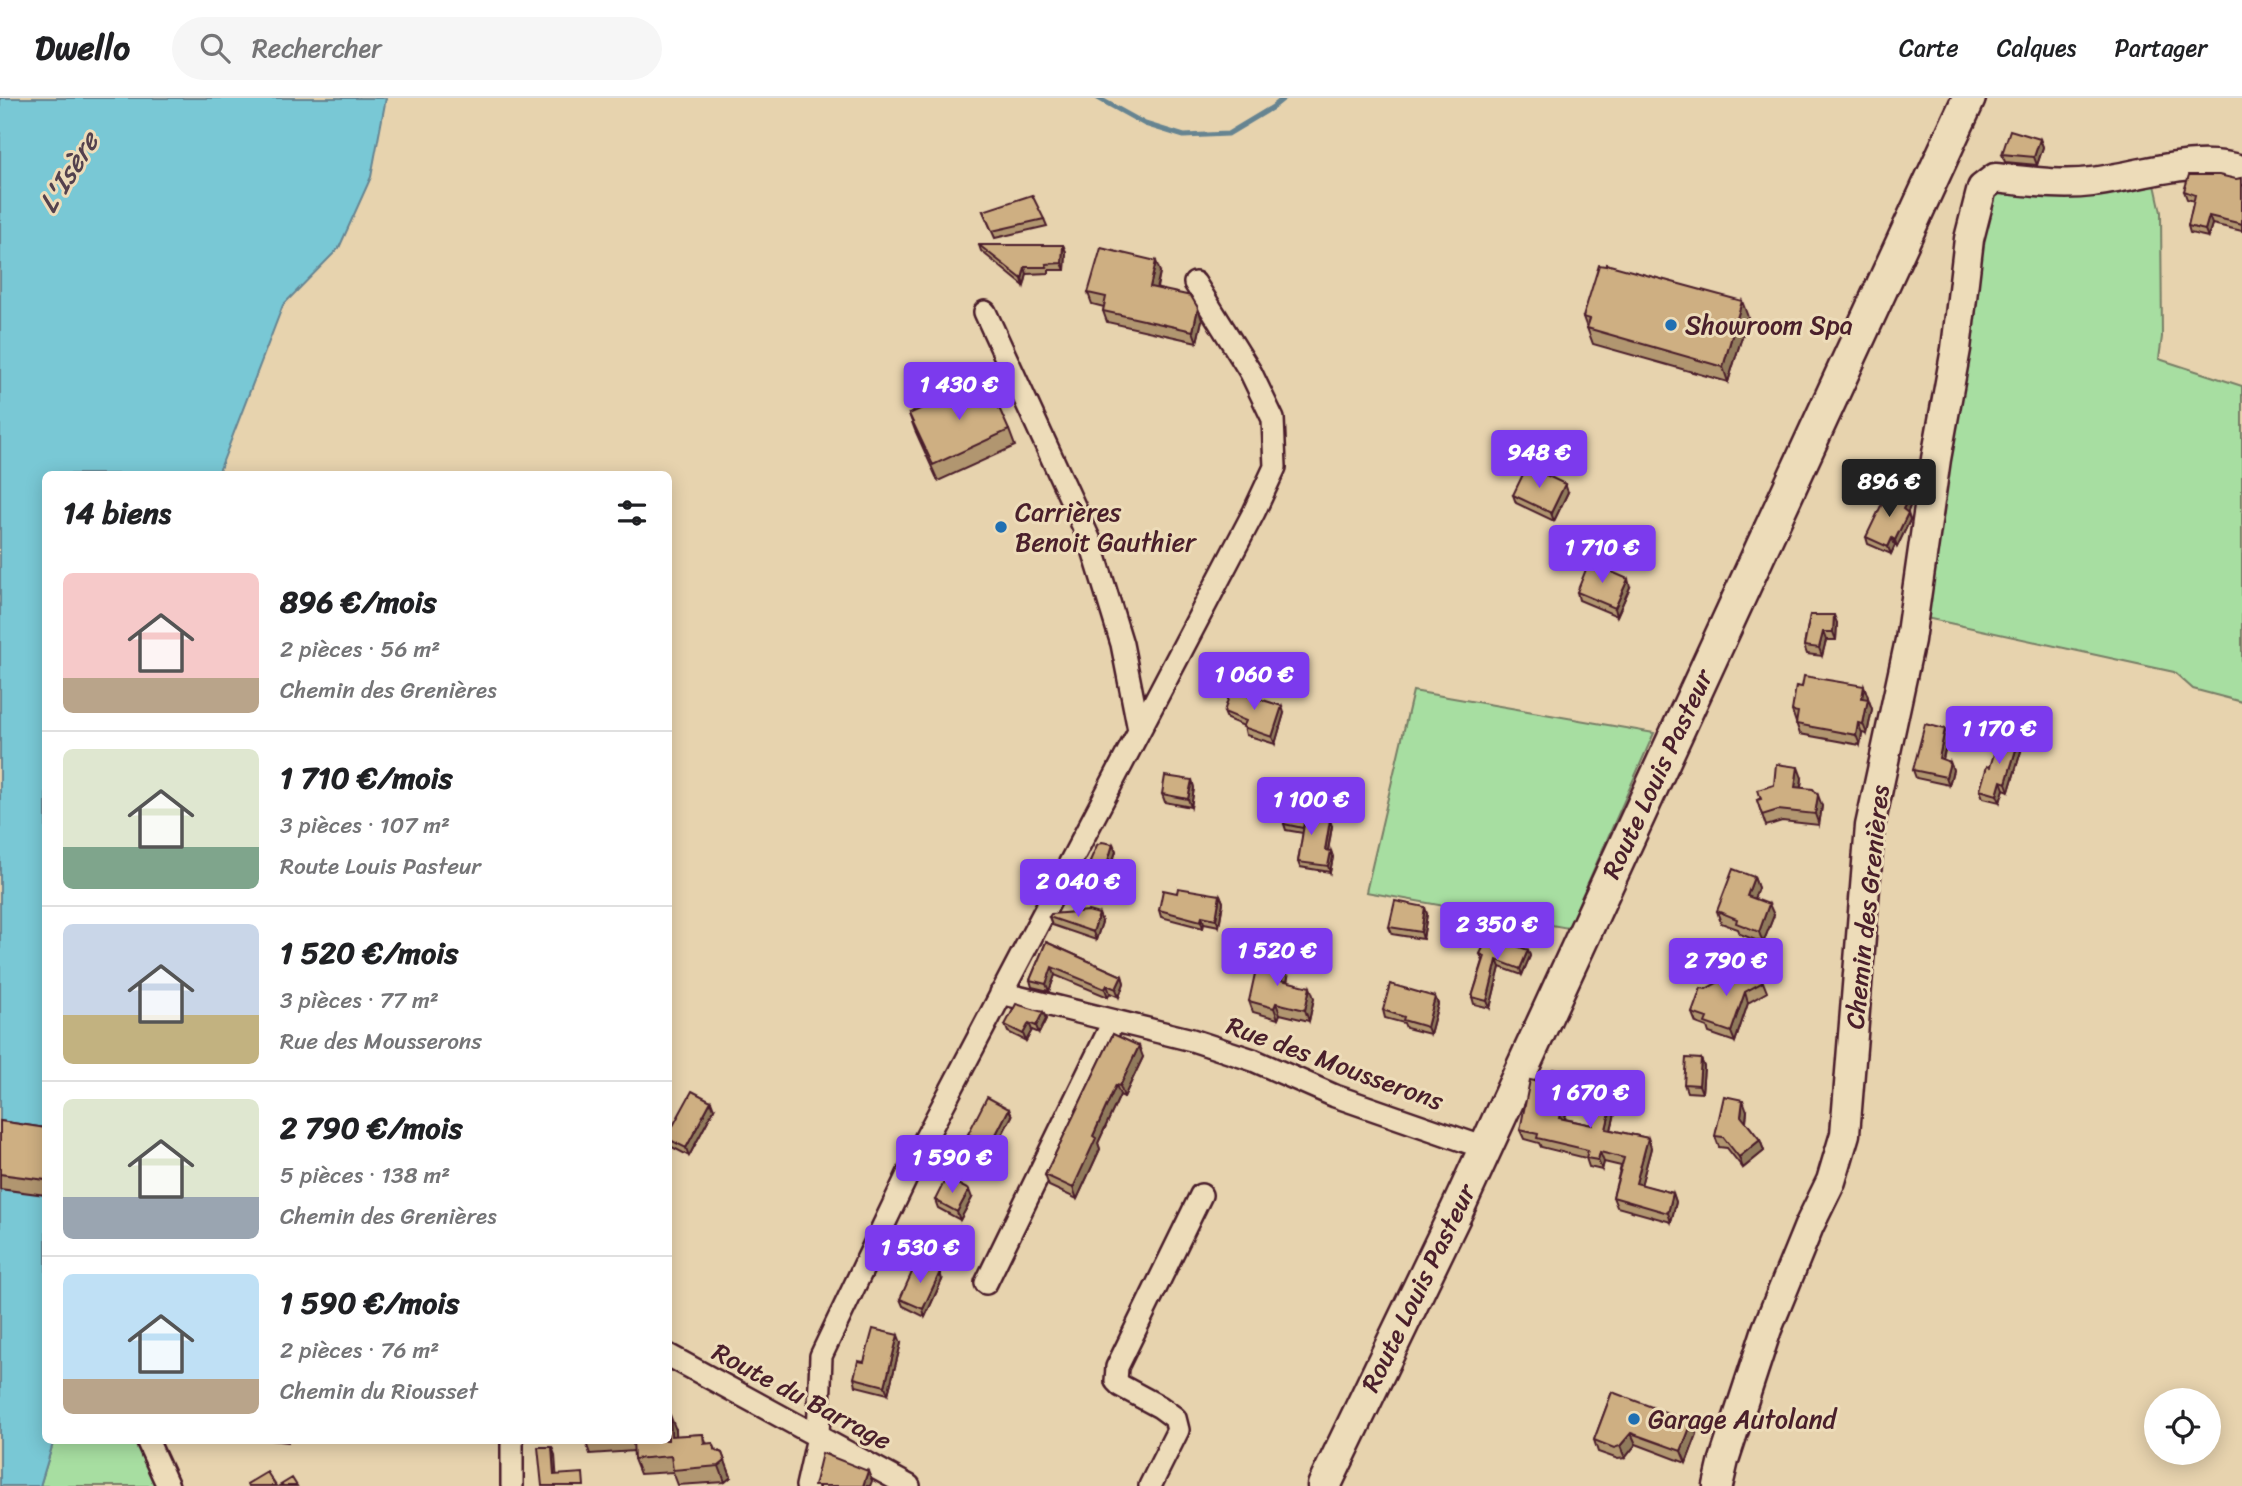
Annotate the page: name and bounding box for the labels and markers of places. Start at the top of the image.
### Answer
place label: Showroom Spa [1685,302,1853,348]
marker: Showroom Spa [1663,317,1679,333]
pin: 1 430 € [894,362,1024,422]
pin: 948 € [1490,430,1588,490]
pin: 896 € [1840,460,1938,519]
place label: Carrières Benoit Gauthier [1015,489,1197,565]
marker: Carrières Benoit Gauthier [993,519,1009,535]
pin: 1 710 € [1537,526,1667,585]
pin: 1 060 € [1189,652,1319,712]
pin: 1 170 € [1934,706,2064,766]
pin: 1 100 € [1246,778,1376,837]
pin: 2 040 € [1013,860,1143,919]
pin: 2 350 € [1432,902,1562,962]
pin: 1 520 € [1212,928,1342,988]
pin: 2 790 € [1661,939,1791,998]
pin: 1 670 € [1525,1070,1655,1130]
pin: 1 590 € [887,1136,1017,1195]
pin: 1 530 € [855,1226,985,1285]
place label: Garage Autoland [1648,1396,1839,1442]
marker: Garage Autoland [1626,1411,1642,1427]

